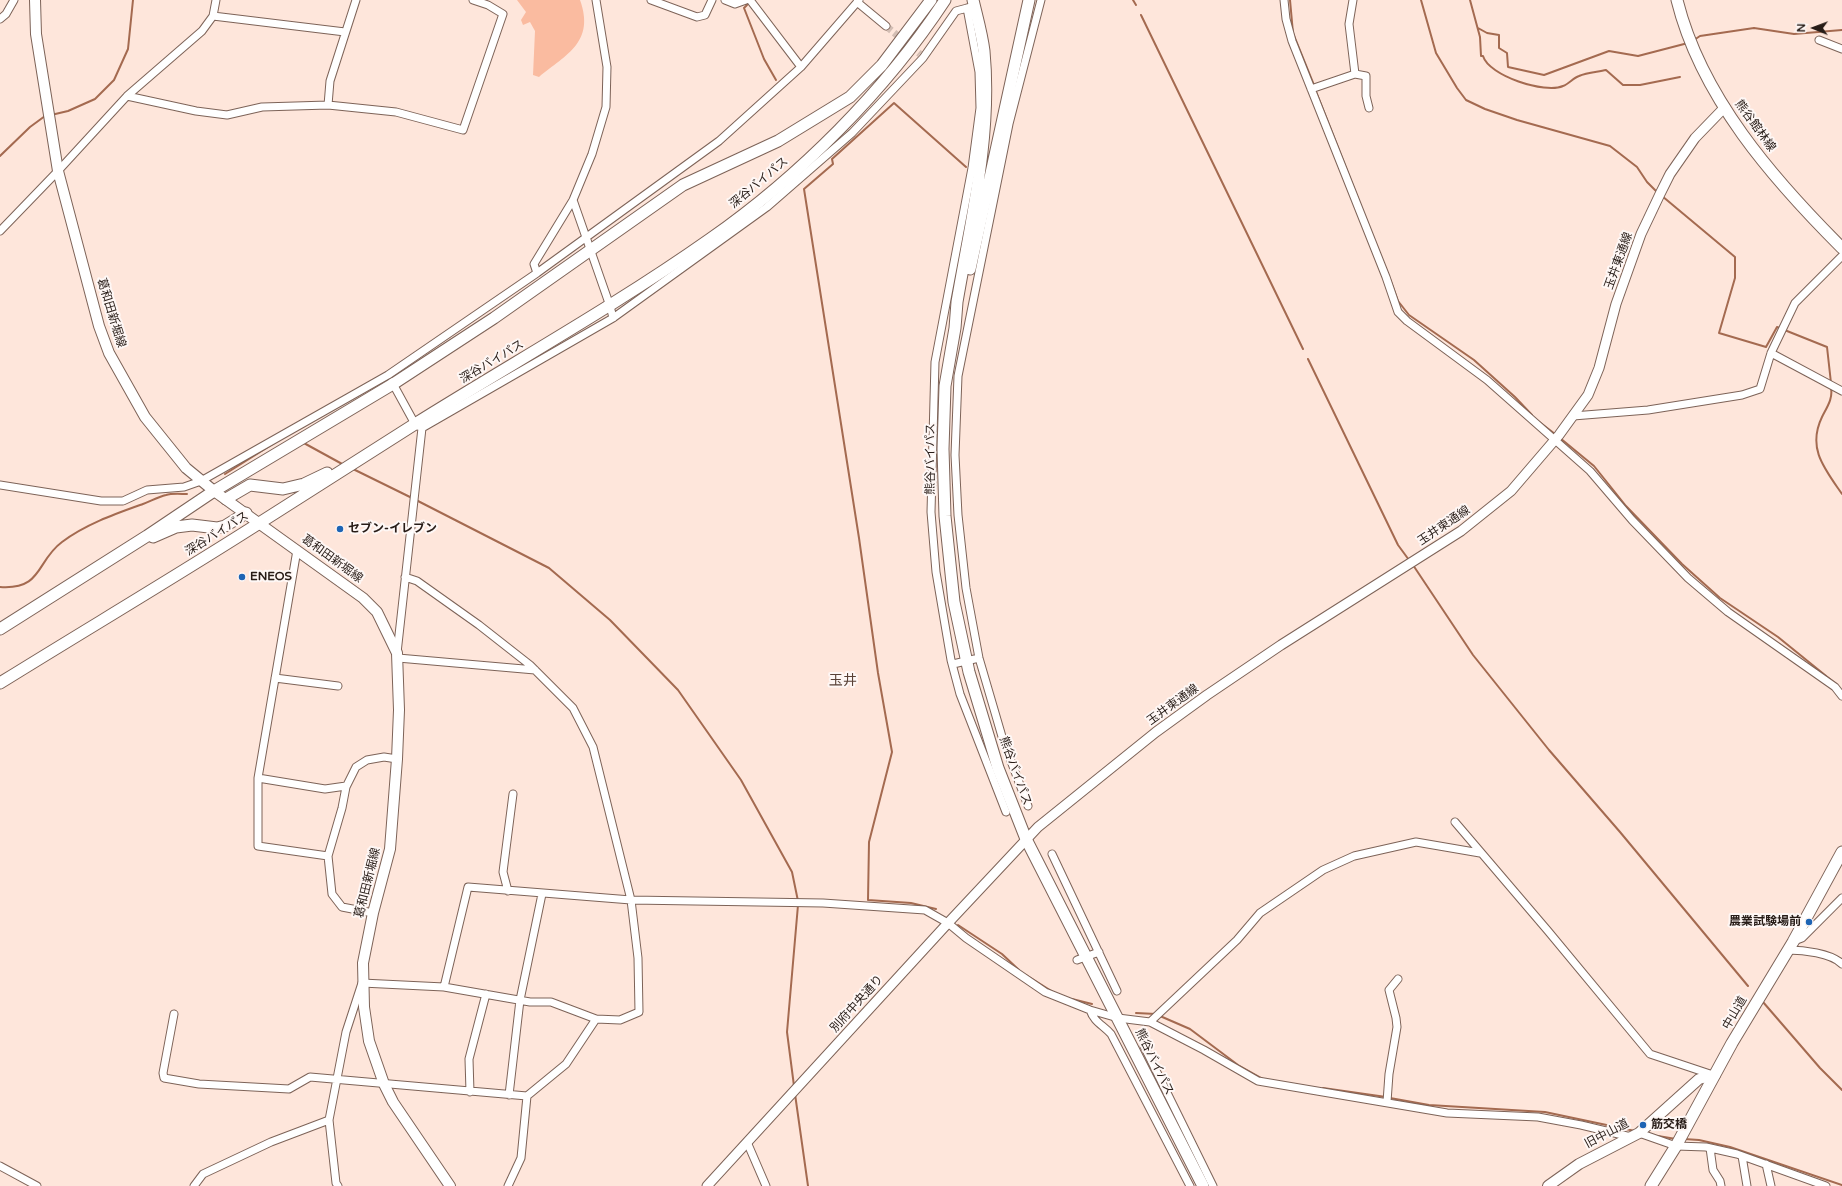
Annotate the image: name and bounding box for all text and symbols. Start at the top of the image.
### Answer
north arrow [1794,8,1834,48]
text: N [1795,23,1808,32]
street label: 熊谷館林線 [1732,97,1778,155]
street label: 深谷バイパス [727,154,791,212]
street label: 玉井東通線 [1602,230,1636,292]
street label: 葛和田新堀線 [94,276,128,350]
street label: 深谷バイパス [457,337,527,387]
street label: 熊谷バイパス [924,423,938,495]
street label: 玉井東通線 [1415,503,1473,549]
street label: 深谷バイパス [183,509,251,559]
place label: セブン-イレブン [348,522,437,536]
marker: セブン-イレブン [335,524,345,534]
street label: 葛和田新堀線 [299,532,365,586]
place label: ENEOS [250,570,292,584]
marker: ENEOS [237,572,247,582]
district label: 玉井 [829,673,857,689]
street label: 玉井東通線 [1144,682,1202,728]
street label: 熊谷バイパス [996,735,1034,807]
street label: 葛和田新堀線 [352,846,384,920]
place label: 農業試験場前 [1729,915,1801,929]
marker: 農業試験場前 [1804,917,1814,927]
street label: 別府中央通り [828,972,886,1036]
street label: 中山道 [1720,994,1750,1032]
street label: 熊谷バイパス [1132,1026,1176,1098]
street label: 旧中山道 [1582,1116,1632,1152]
place label: 筋交橋 [1651,1118,1687,1132]
marker: 筋交橋 [1638,1120,1648,1130]

